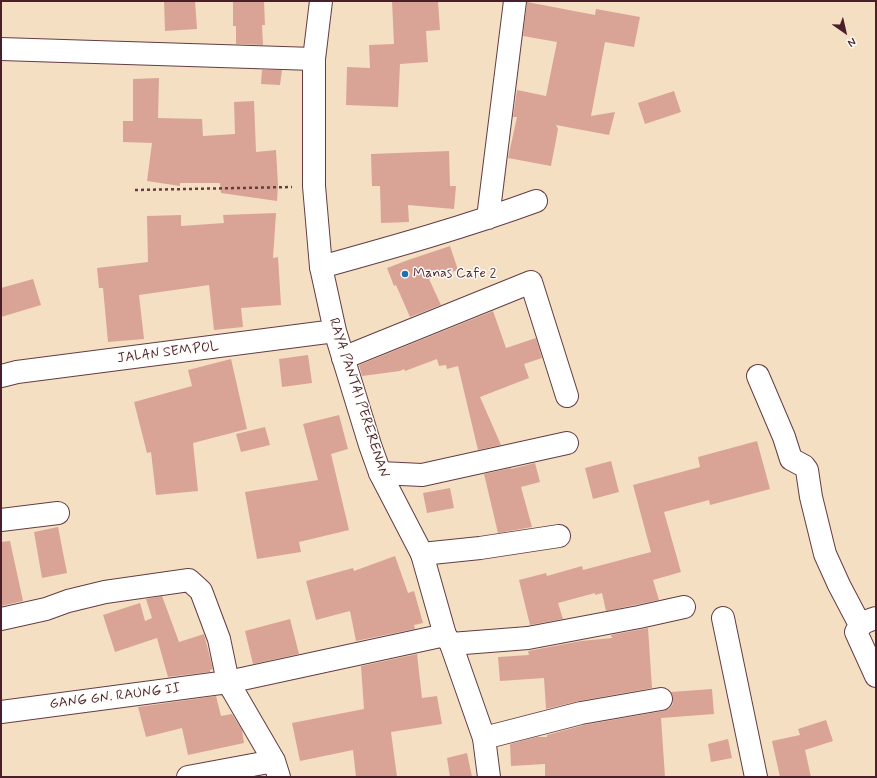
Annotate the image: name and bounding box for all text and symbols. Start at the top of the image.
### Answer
north arrow [825,12,865,52]
text: N [845,34,859,50]
place label: Manas Cafe 2 [413,266,496,282]
marker: Manas Cafe 2 [400,269,410,279]
street label: RAYA PANTAI PERERENAN [324,316,392,480]
street label: JALAN SEMPOL [116,338,220,368]
street label: GANG GN. RAUNG II [49,681,181,713]

